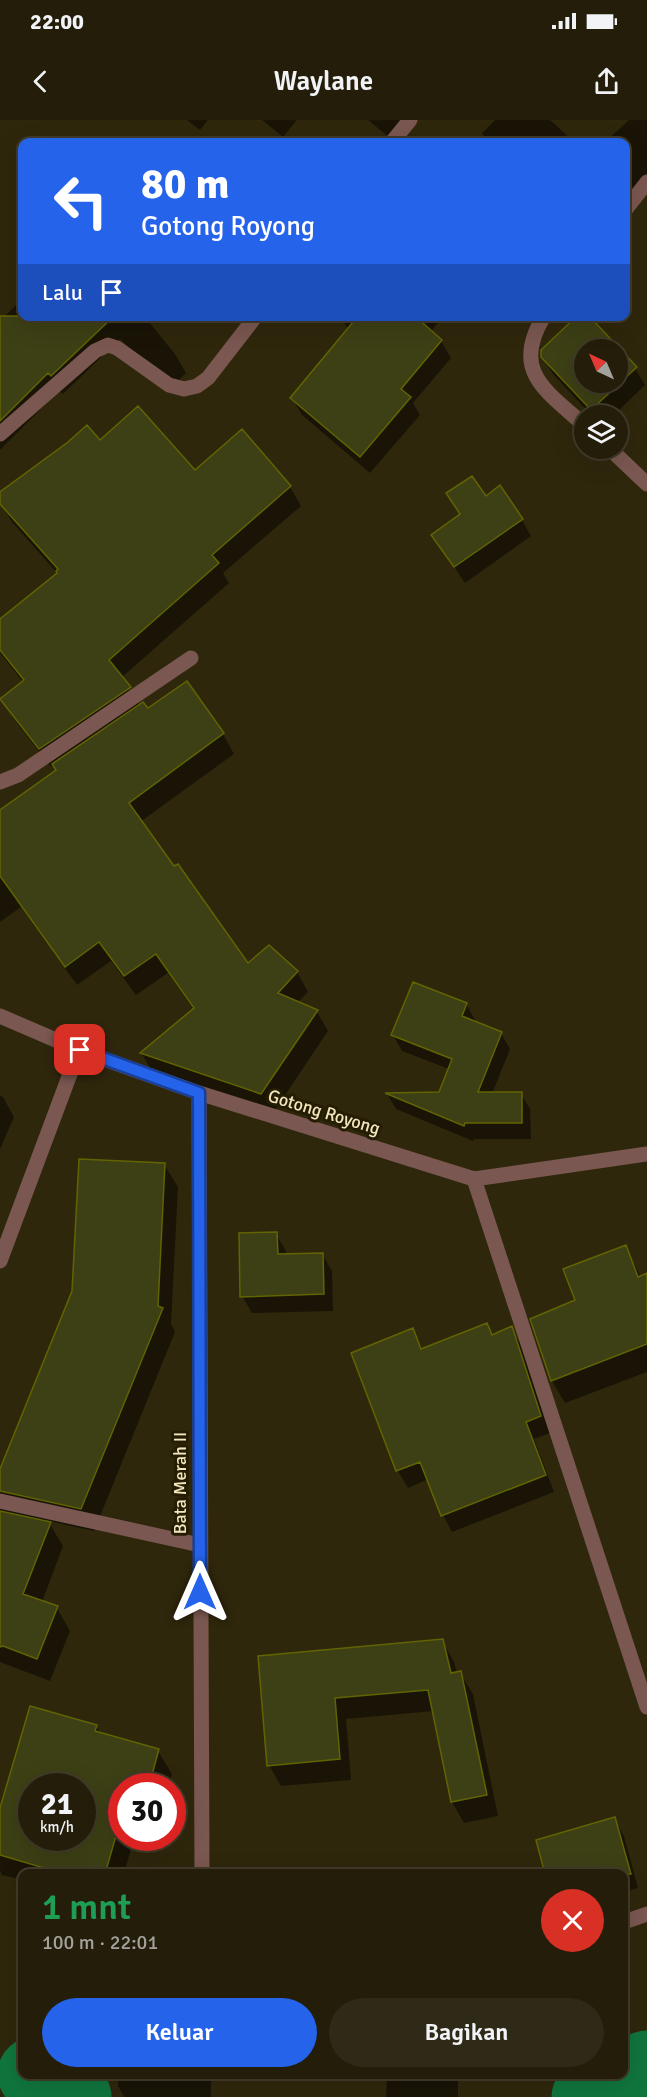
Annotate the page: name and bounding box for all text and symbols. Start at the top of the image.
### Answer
text: 22:00 [30,8,84,35]
icon: back [24,65,57,98]
text: Waylane [274,65,373,98]
icon: share [590,65,623,98]
text: 80 m [141,159,230,210]
icon: left [42,162,120,240]
text: Gotong Royong [141,210,315,243]
icon: arrive [95,276,128,309]
text: Lalu [42,279,83,306]
north arrow [574,339,628,393]
map controls [574,339,628,459]
button: layers [574,405,628,459]
pin [54,1024,105,1075]
icon: arrive [63,1033,96,1066]
street label: Gotong Royong [265,1085,383,1139]
street label: Bata Merah II [169,1432,191,1534]
position arrow [168,1560,232,1624]
speed limit sign: 30 [108,1773,186,1851]
text: 21 [41,1786,73,1823]
text: km/h [40,1818,74,1836]
text: 1 mnt [42,1885,131,1930]
button: close [541,1889,604,1952]
text: 100 m · 22:01 [42,1930,158,1955]
button: Keluar [42,1998,317,2067]
button: Bagikan [329,1998,604,2067]

